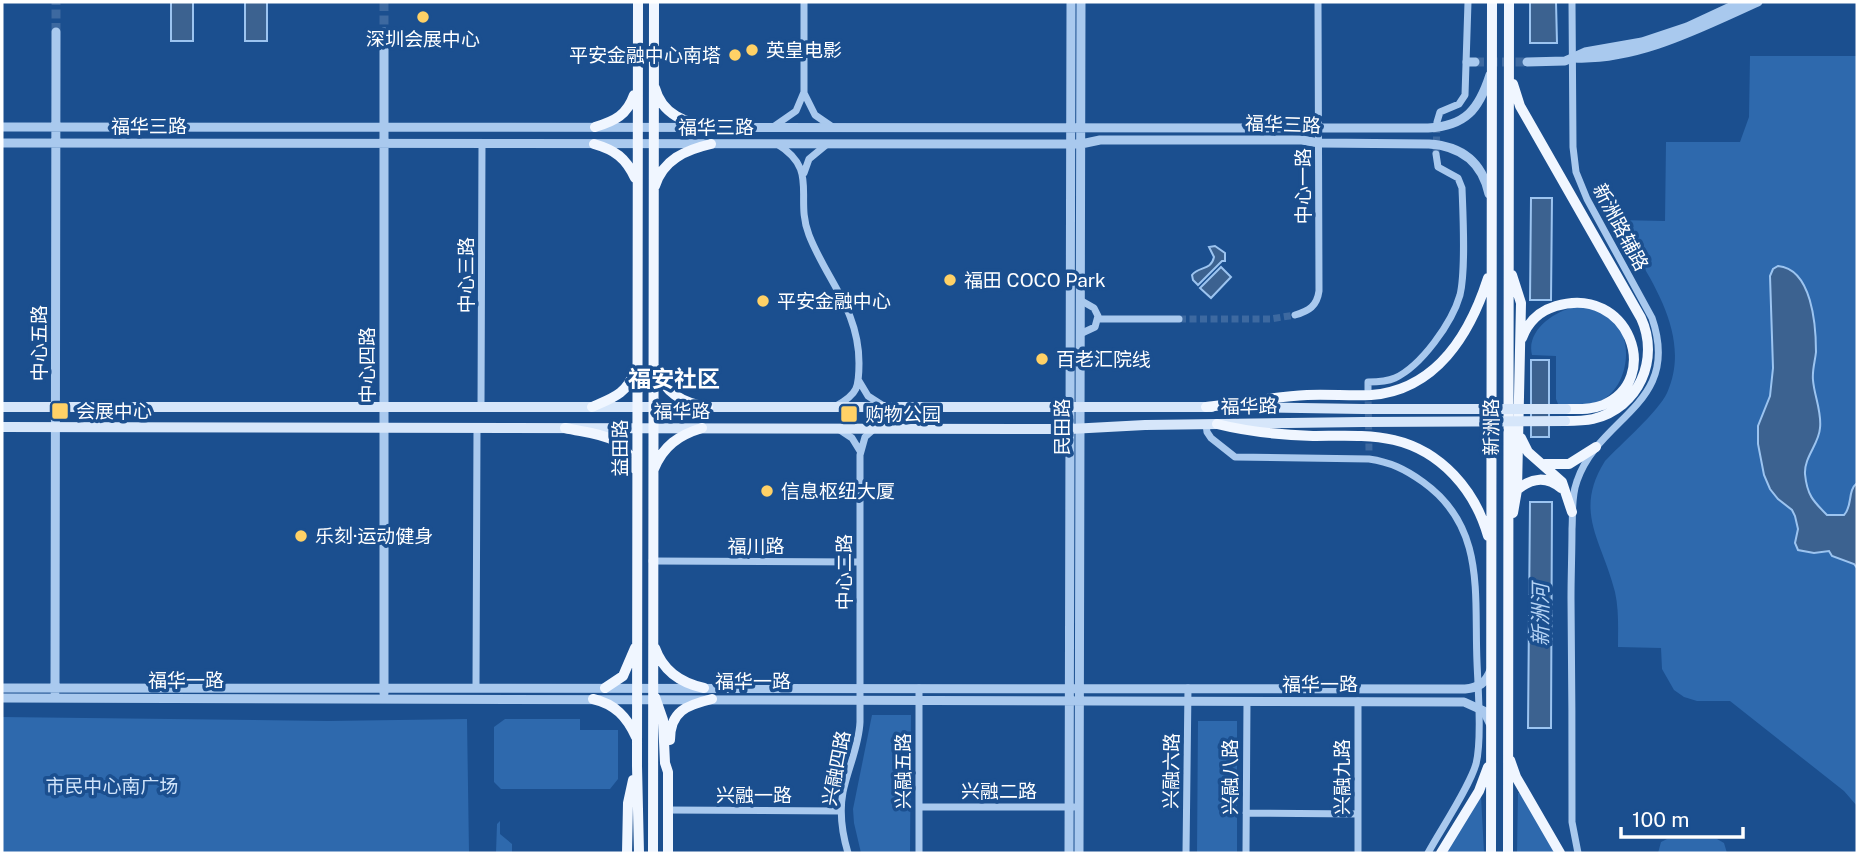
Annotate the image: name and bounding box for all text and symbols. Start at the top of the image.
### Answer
marker: 深圳会展中心 [415,9,431,25]
place label: 深圳会展中心 [366,28,480,50]
place label: 英皇电影 [766,39,842,61]
marker: 英皇电影 [744,42,760,58]
place label: 平安金融中心南塔 [569,44,721,66]
marker: 平安金融中心南塔 [727,47,743,63]
street label: 福华三路 [1245,112,1321,136]
street label: 福华三路 [111,115,187,137]
street label: 福华三路 [678,116,754,138]
street label: 中心一路 [1292,148,1314,224]
street label: 新洲路辅路 [1589,180,1653,274]
street label: 中心三路 [455,237,477,313]
place label: 福田 COCO Park [964,269,1106,291]
marker: 福田 COCO Park [942,272,958,288]
place label: 平安金融中心 [777,290,891,312]
marker: 平安金融中心 [755,293,771,309]
street label: 中心五路 [28,305,50,381]
street label: 中心四路 [356,327,378,403]
place label: 百老汇院线 [1056,348,1151,370]
marker: 百老汇院线 [1034,351,1050,367]
district label: 福安社区 [628,365,720,392]
street label: 福华路 [1220,395,1278,417]
street label: 民田路 [1051,398,1073,456]
street label: 新洲路 [1480,398,1502,456]
place label: 会展中心 [76,400,152,422]
street label: 福华路 [653,400,711,422]
marker: 会展中心 [50,401,70,421]
place label: 购物公园 [865,403,941,425]
marker: 购物公园 [839,404,859,424]
street label: 益田路 [609,419,631,477]
place label: 信息枢纽大厦 [781,480,895,502]
marker: 信息枢纽大厦 [759,483,775,499]
place label: 乐刻·运动健身 [315,525,433,547]
marker: 乐刻·运动健身 [293,528,309,544]
street label: 中心二路 [833,534,855,610]
street label: 福川路 [727,535,785,557]
water label: 新洲河 [1528,580,1553,647]
street label: 福华一路 [148,669,224,691]
street label: 福华一路 [715,670,791,692]
street label: 福华一路 [1282,673,1358,695]
street label: 兴融四路 [818,729,854,807]
street label: 兴融五路 [892,733,914,809]
street label: 兴融六路 [1159,733,1183,809]
street label: 兴融八路 [1219,739,1241,815]
street label: 兴融九路 [1331,739,1353,815]
park label: 市民中心南广场 [45,775,179,797]
street label: 兴融二路 [961,780,1037,802]
street label: 兴融一路 [716,784,792,806]
scale bar [1621,796,1744,840]
text: 100 m [1632,807,1689,832]

